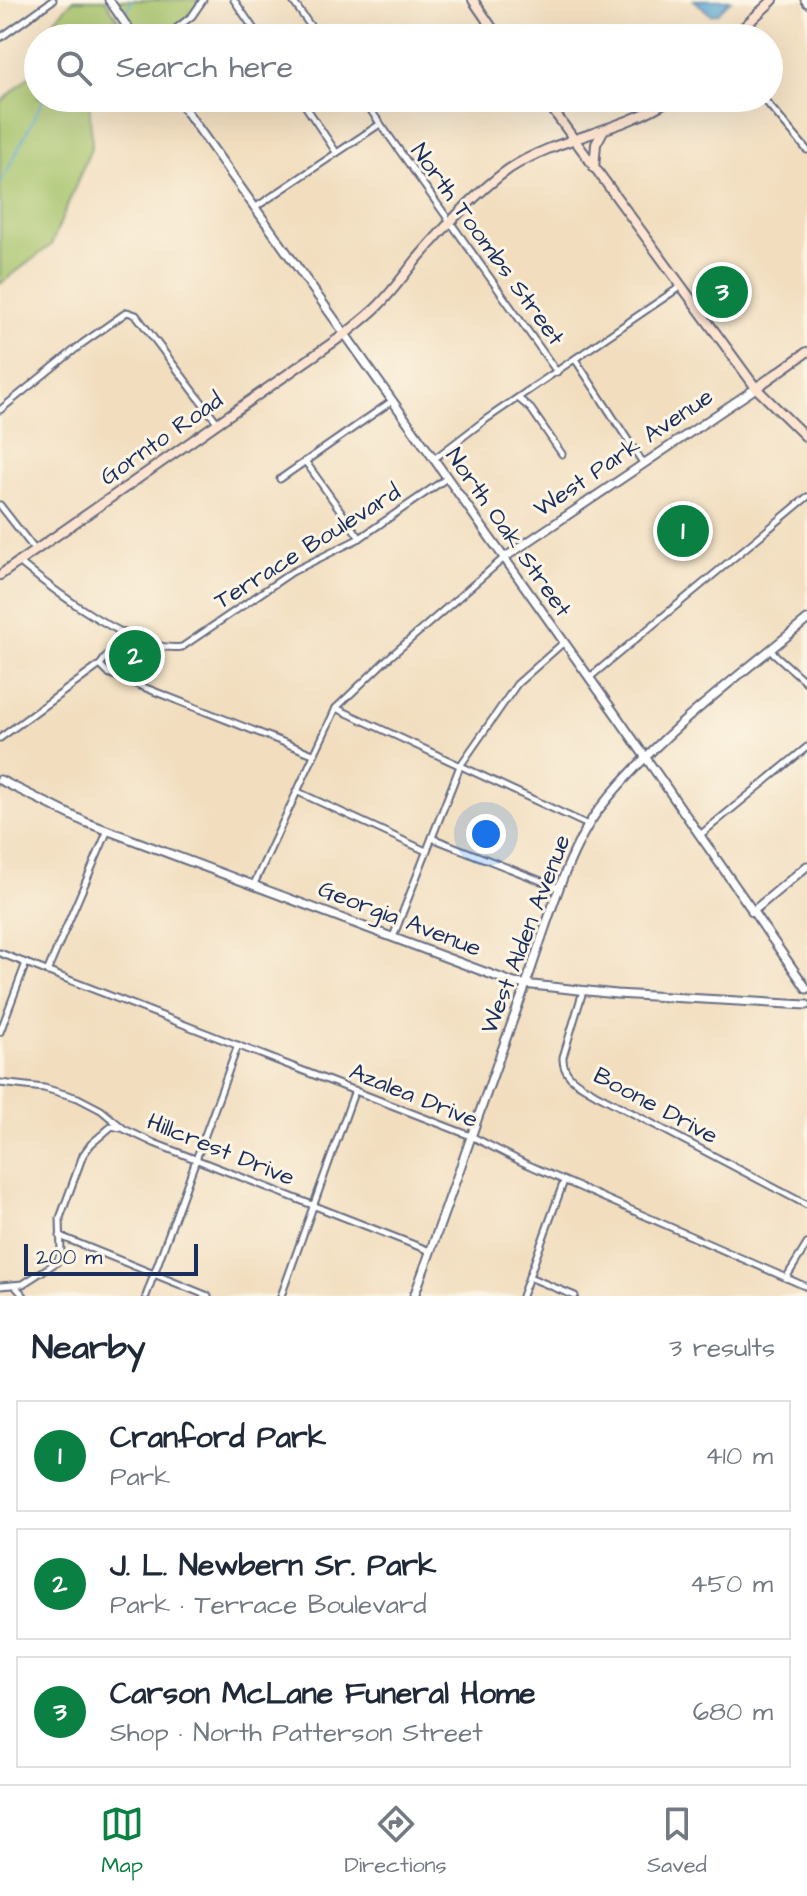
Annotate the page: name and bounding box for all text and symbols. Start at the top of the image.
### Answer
search box [24,24,783,112]
icon: search [52,46,96,90]
text: Search here [116,47,293,89]
street label: North Toombs Street [402,136,572,353]
pin: 3 [696,262,748,322]
street label: West Park Avenue [527,380,720,526]
street label: Gornto Road [93,384,230,494]
street label: North Oak Street [437,441,580,624]
street label: Terrace Boulevard [208,476,407,618]
pin: 1 [657,501,709,561]
pin: 2 [109,626,161,686]
your location [466,814,506,854]
street label: West Alden Avenue [472,830,580,1039]
street label: Georgia Avenue [313,872,486,967]
street label: Azalea Drive [344,1055,483,1137]
street label: Boone Drive [587,1059,724,1153]
street label: Hillcrest Drive [142,1105,299,1195]
scale bar [24,1240,198,1276]
text: 200 m [36,1242,102,1273]
text: Nearby [32,1324,146,1372]
text: 3 results [669,1330,775,1366]
text: Cranford Park [110,1417,326,1459]
text: 1 [58,1438,62,1474]
text: 410 m [705,1438,773,1474]
text: Park [110,1459,170,1495]
text: J. L. Newbern Sr. Park [110,1545,436,1587]
text: 2 [53,1566,67,1602]
text: 450 m [690,1566,773,1602]
text: Park · Terrace Boulevard [110,1587,427,1623]
text: Carson McLane Funeral Home [110,1673,535,1715]
text: 3 [53,1694,67,1730]
text: 680 m [693,1694,773,1730]
text: Shop · North Patterson Street [110,1715,483,1751]
tab: Map [100,1802,144,1881]
tab: Directions [344,1802,447,1881]
tab: Saved [647,1802,707,1881]

